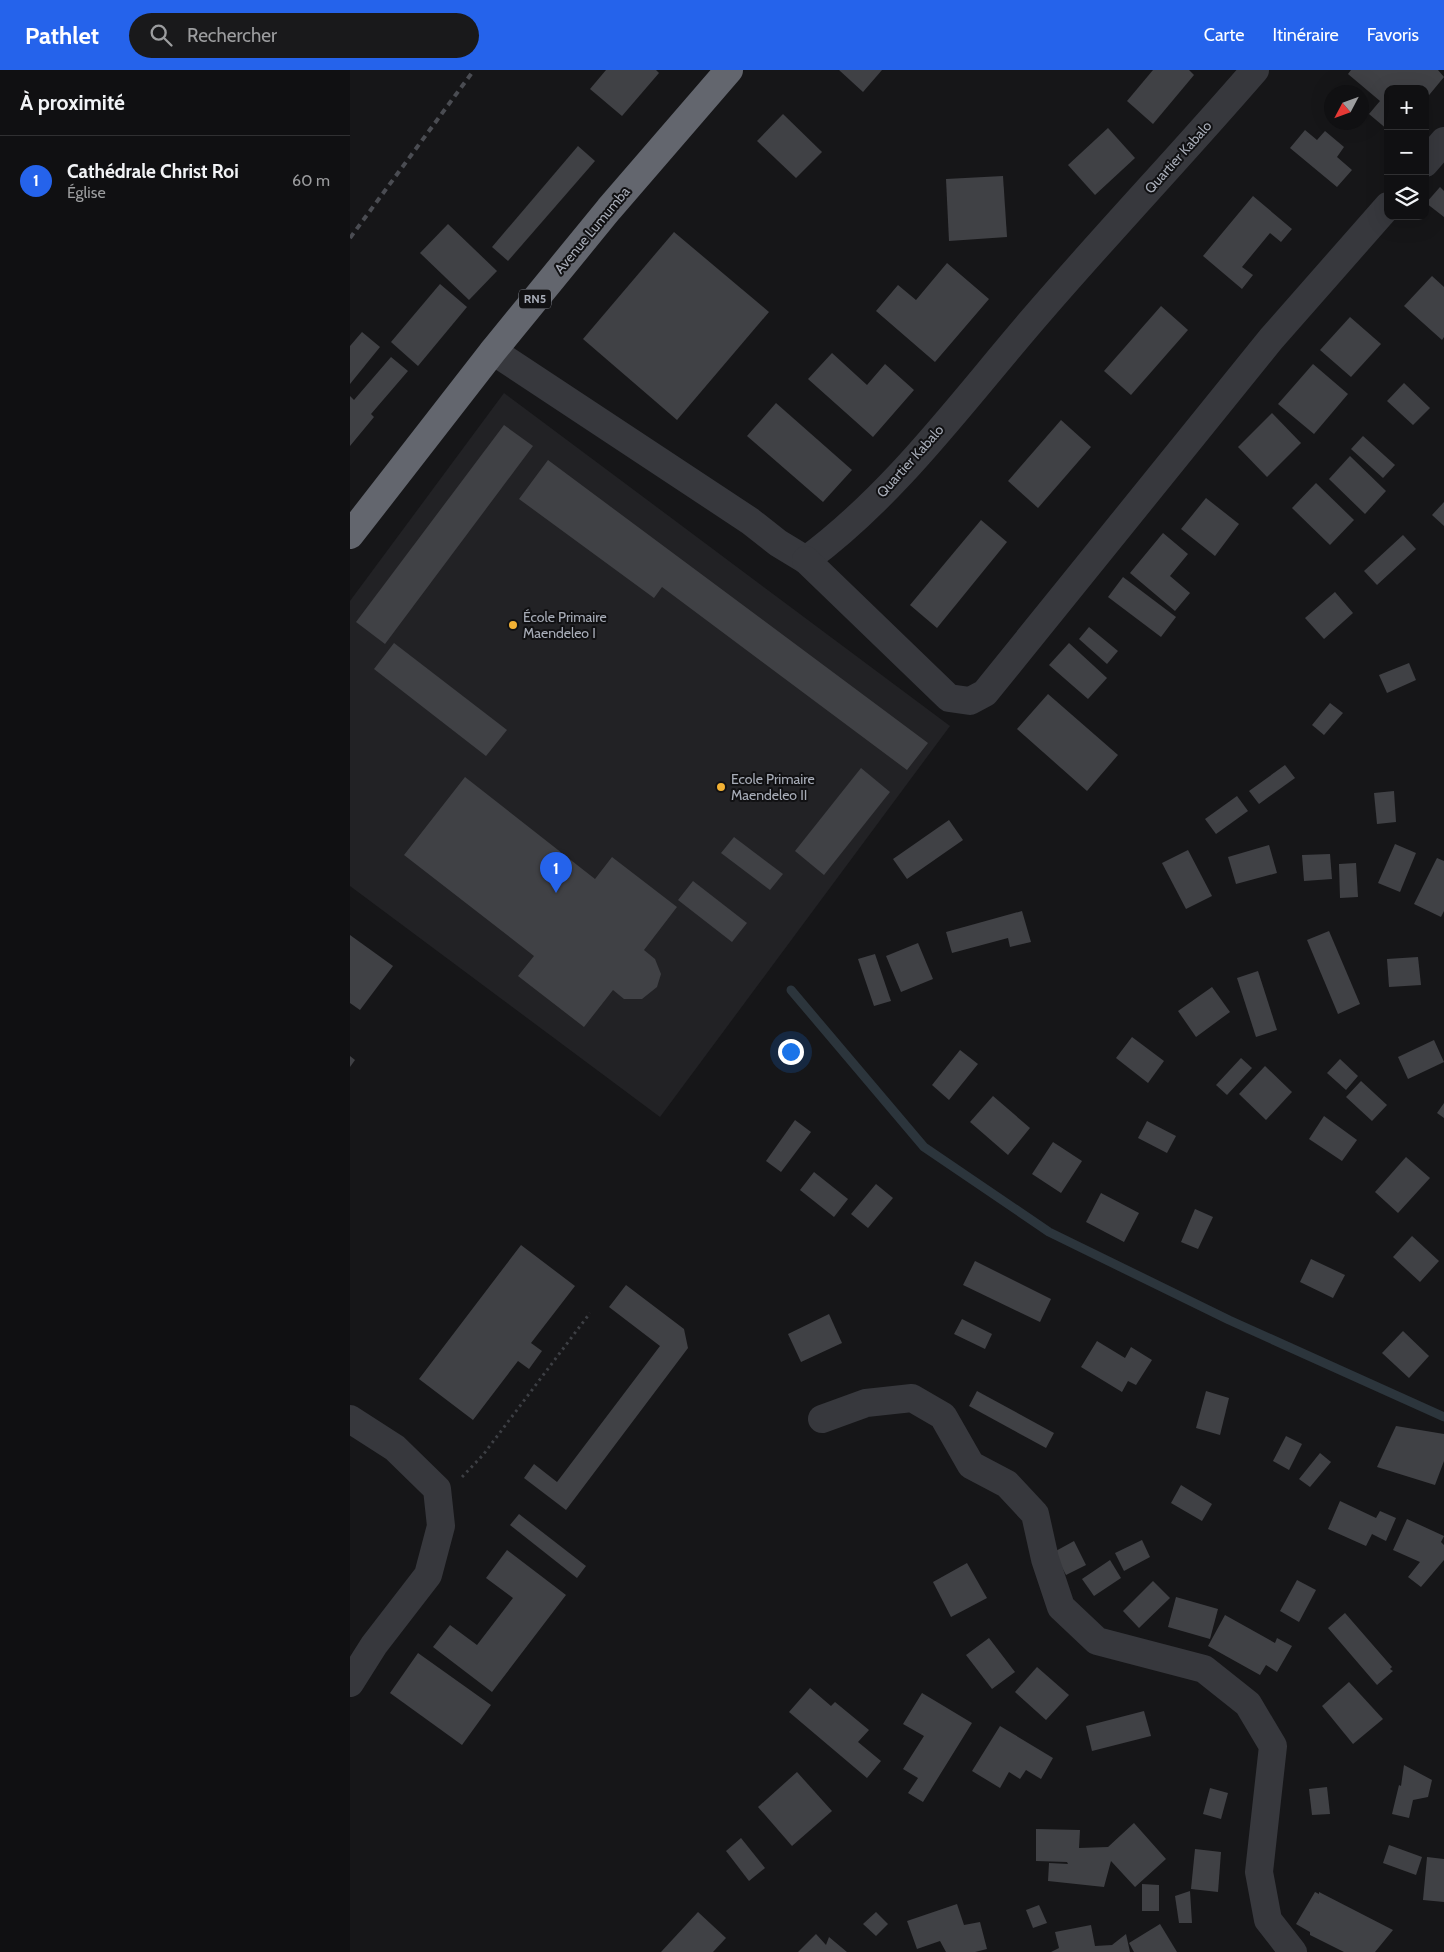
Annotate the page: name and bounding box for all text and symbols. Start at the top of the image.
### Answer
search box [129,13,479,58]
text: Pathlet [25,21,99,50]
icon: search [147,21,175,49]
text: Rechercher [187,24,277,47]
text: Carte [1204,24,1244,46]
text: Itinéraire [1272,24,1339,46]
text: Favoris [1367,24,1419,46]
north arrow [1324,85,1369,130]
map controls [1384,85,1429,220]
button: + [1384,85,1429,130]
text: À proximité [20,90,125,115]
street label: Quartier Kabalo [1141,117,1216,197]
button: − [1384,130,1429,175]
text: Cathédrale Christ Roi [67,160,239,183]
text: 1 [33,171,39,190]
text: 60 m [292,171,330,190]
button: layers [1384,175,1429,220]
text: Église [67,183,106,202]
street label: Avenue Lumumba [550,183,634,277]
road number: RN5 [519,290,551,308]
street label: Quartier Kabalo [873,421,948,501]
place label: École Primaire Maendeleo I [523,608,607,642]
marker: École Primaire Maendeleo I [507,619,519,631]
place label: Ecole Primaire Maendeleo II [731,770,815,804]
marker: Ecole Primaire Maendeleo II [715,781,727,793]
pin: 1 [540,852,572,893]
your location [778,1039,804,1065]

